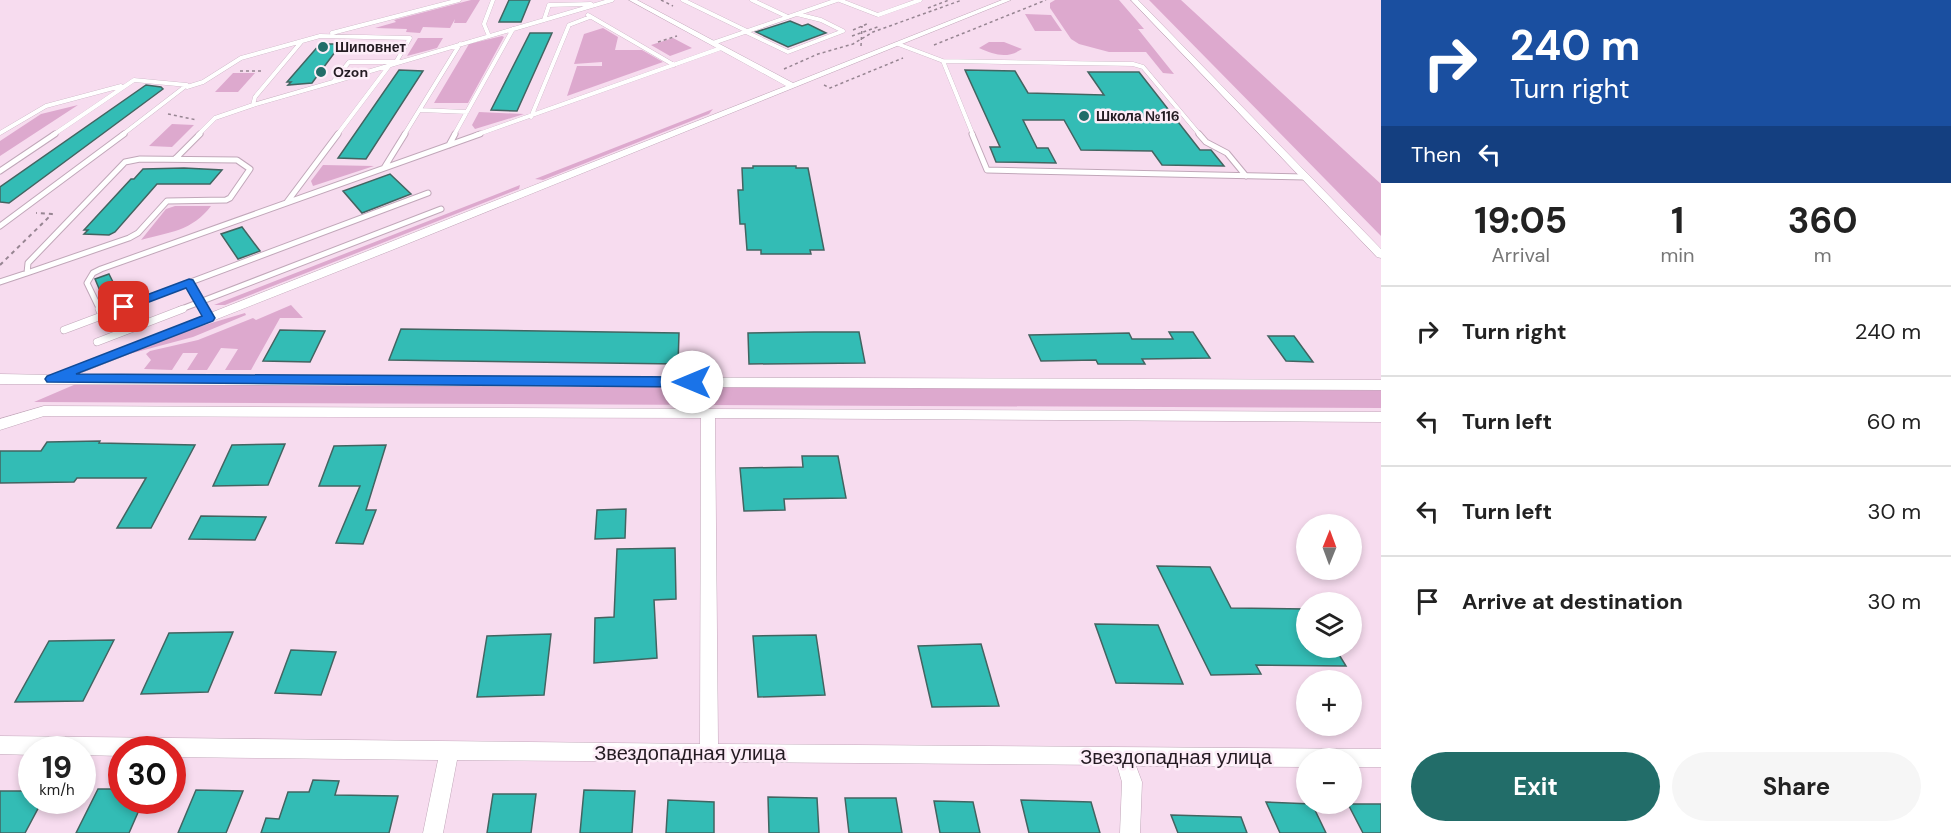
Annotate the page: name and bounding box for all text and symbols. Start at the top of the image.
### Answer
text: 240 m [1510,18,1640,73]
icon: right [1411,24,1489,102]
place label: Шиповнет [335,38,406,56]
marker: Шиповнет [316,40,330,54]
place label: Ozon [333,63,368,81]
marker: Ozon [314,65,328,79]
text: Turn right [1510,71,1630,106]
place label: Школа №116 [1096,107,1180,125]
marker: Школа №116 [1077,109,1091,123]
icon: left [1473,138,1506,171]
text: Then [1411,140,1461,169]
text: 19:05 [1474,197,1567,244]
text: 1 [1671,197,1684,244]
text: 360 [1788,197,1858,244]
text: Arrival [1492,242,1550,268]
text: min [1660,242,1695,268]
text: m [1814,242,1832,268]
pin [98,281,149,332]
icon: arrive [107,290,140,323]
icon: right [1411,315,1444,348]
text: Turn right [1462,317,1567,346]
text: 240 m [1855,317,1921,346]
position arrow [660,350,724,414]
icon: left [1411,405,1444,438]
text: Turn left [1462,407,1552,436]
text: 60 m [1867,407,1921,436]
icon: left [1411,495,1444,528]
text: Turn left [1462,497,1552,526]
text: 30 m [1867,497,1921,526]
north arrow [1296,514,1362,580]
map controls [1296,514,1362,814]
icon: arrive [1411,585,1444,618]
text: Arrive at destination [1462,587,1683,616]
text: 30 m [1867,587,1921,616]
button: layers [1296,592,1362,658]
button: + [1296,670,1362,736]
speed limit sign: 30 [108,736,186,814]
street label: Звездопадная улица [594,740,787,766]
street label: Звездопадная улица [1080,744,1273,770]
text: 19 [42,748,72,787]
button: − [1296,748,1362,814]
button: Exit [1411,752,1660,821]
button: Share [1672,752,1921,821]
text: km/h [39,780,75,800]

